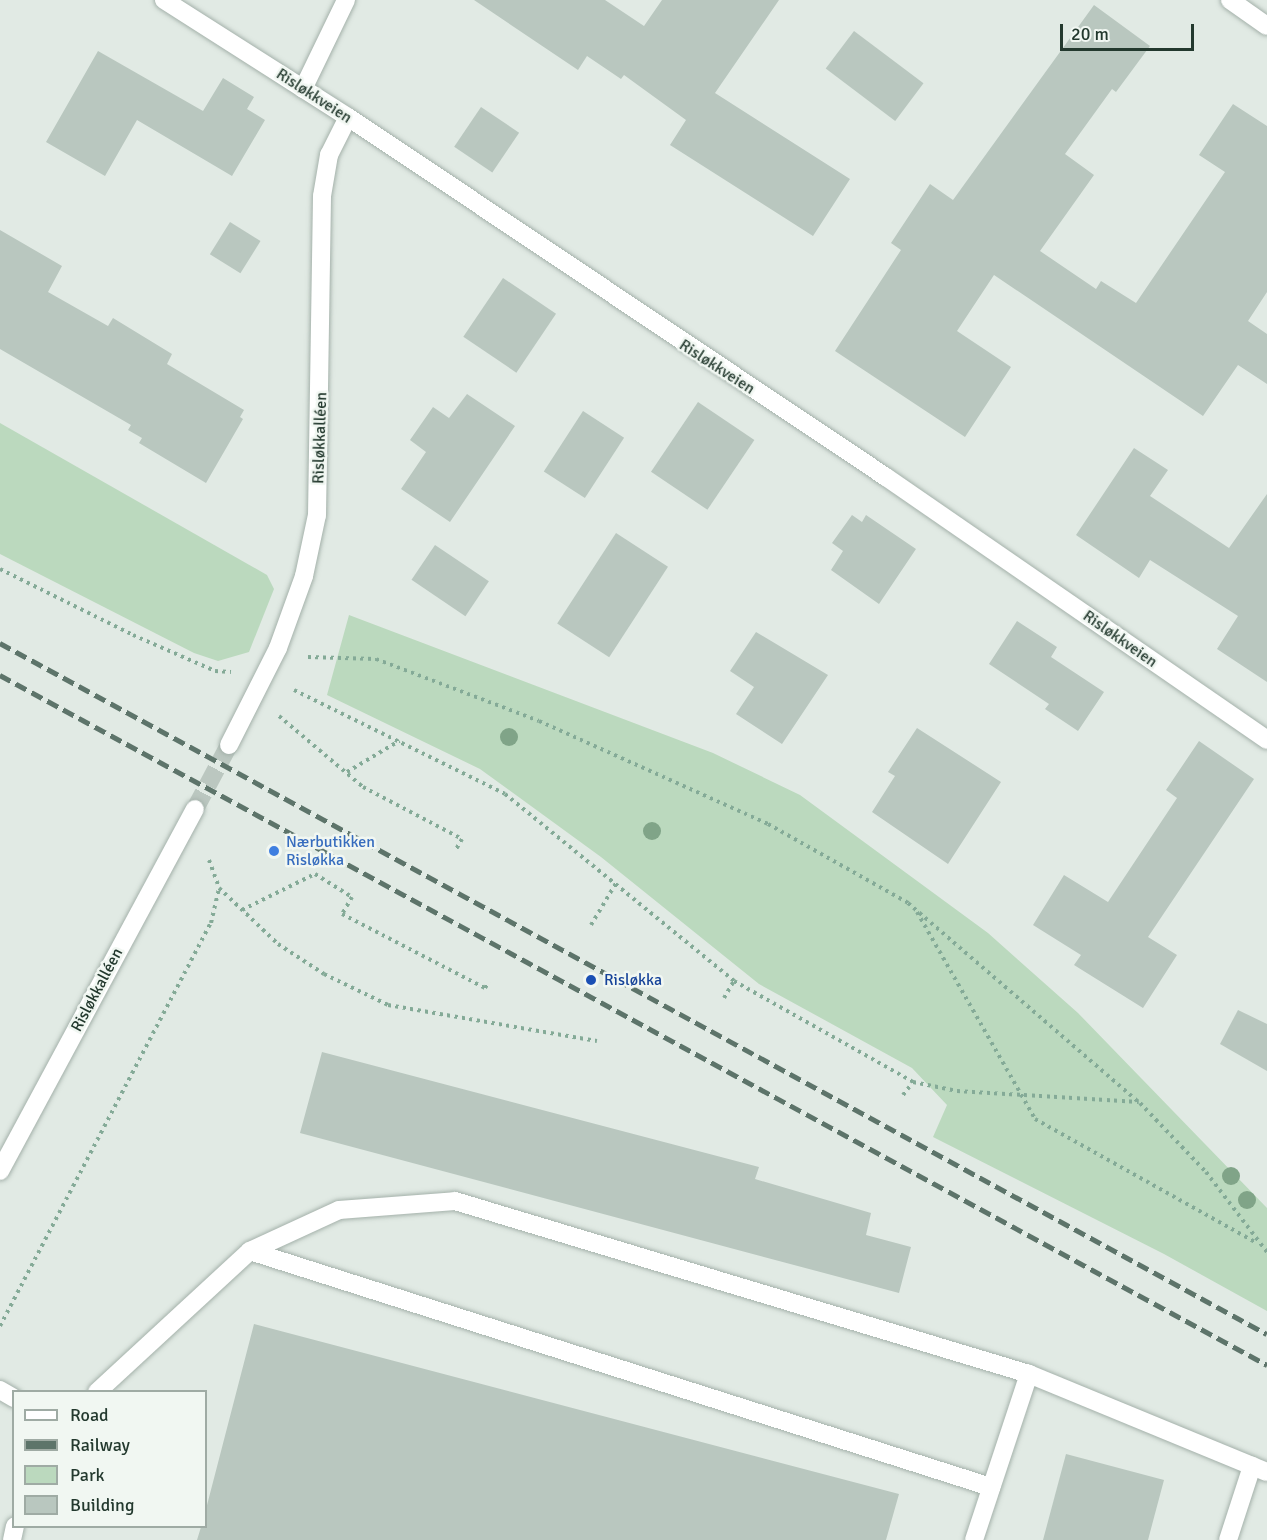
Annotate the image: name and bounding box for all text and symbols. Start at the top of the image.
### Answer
scale bar [1063,12,1196,50]
text: 20 m [1071,23,1109,45]
street label: Risløkkveien [273,64,355,128]
street label: Risløkkveien [676,335,758,399]
street label: Risløkkalléen [309,392,331,484]
street label: Risløkkveien [1079,606,1161,672]
place label: Nærbutikken Risløkka [286,832,375,870]
marker: Nærbutikken Risløkka [267,844,281,858]
street label: Risløkkalléen [67,945,127,1035]
place label: Risløkka [604,970,662,990]
marker: Risløkka [582,971,600,989]
legend [12,1390,207,1528]
text: Road [70,1404,109,1426]
text: Railway [70,1434,130,1456]
text: Park [70,1464,105,1486]
text: Building [70,1494,134,1516]

